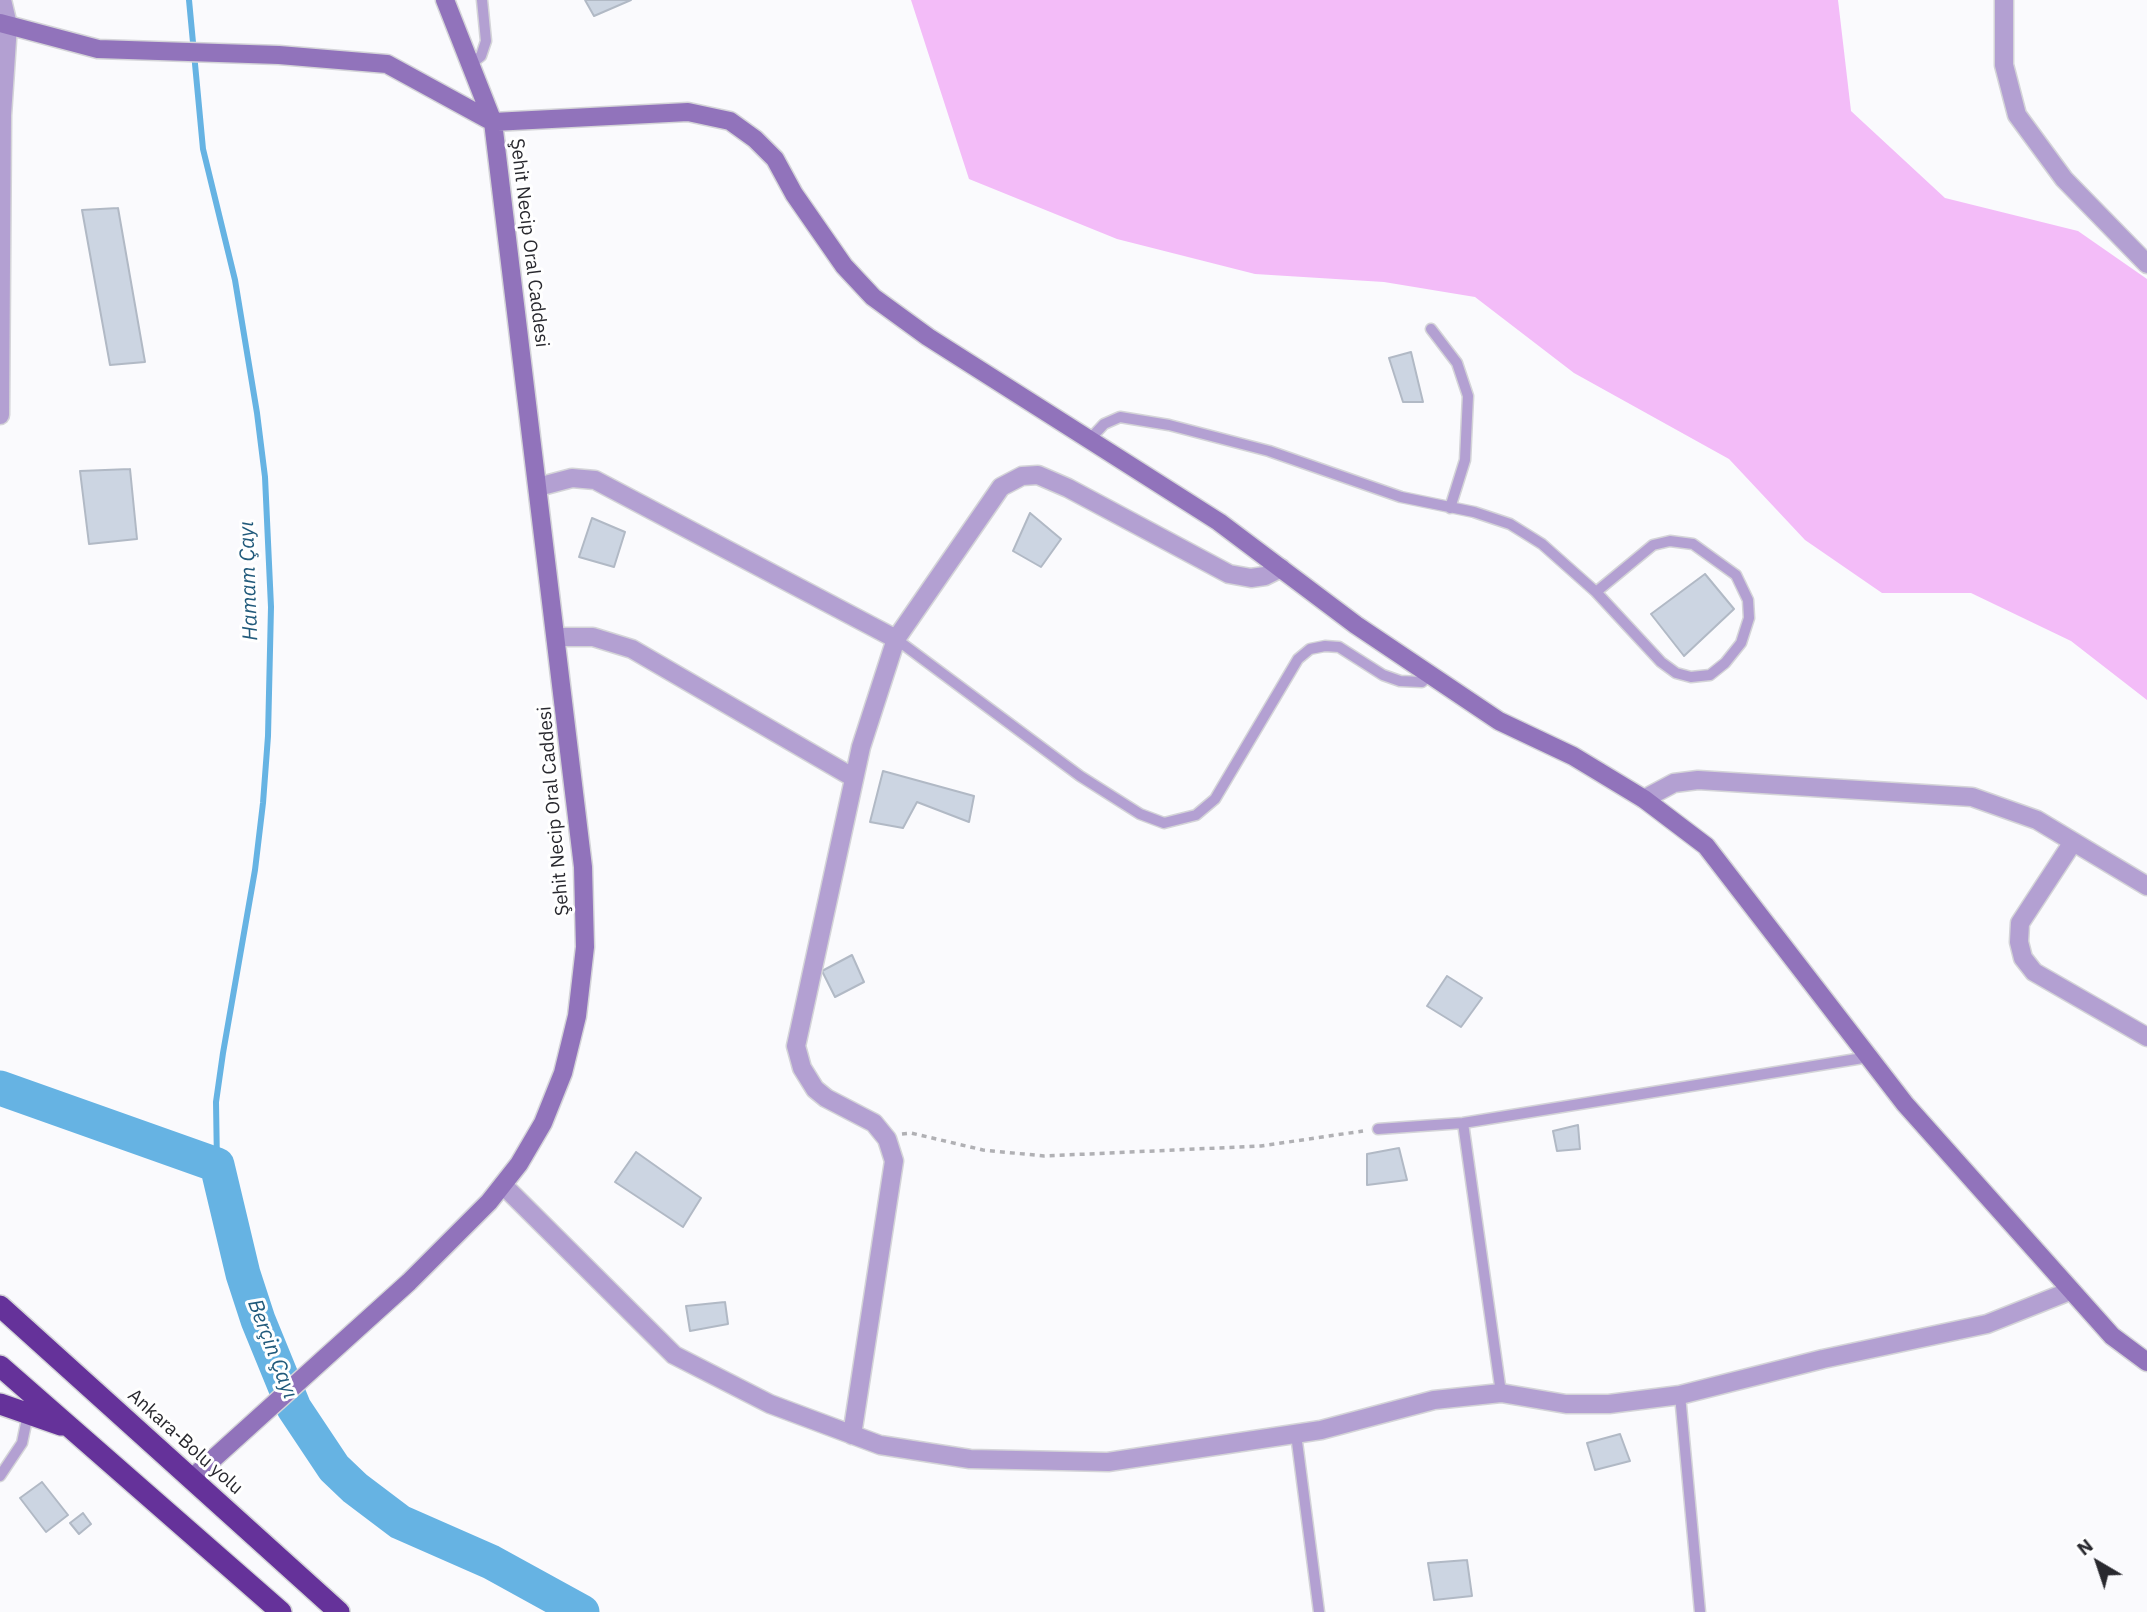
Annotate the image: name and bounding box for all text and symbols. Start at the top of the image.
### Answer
street label: Şehit Necip Oral Caddesi [505,137,553,349]
water label: Hamam Çayı [234,521,264,641]
street label: Şehit Necip Oral Caddesi [533,705,575,917]
water label: Berçin Çayı [242,1296,302,1402]
street label: Ankara-Bolu yolu [123,1384,247,1500]
north arrow [2063,1528,2133,1598]
text: N [2072,1533,2098,1560]

